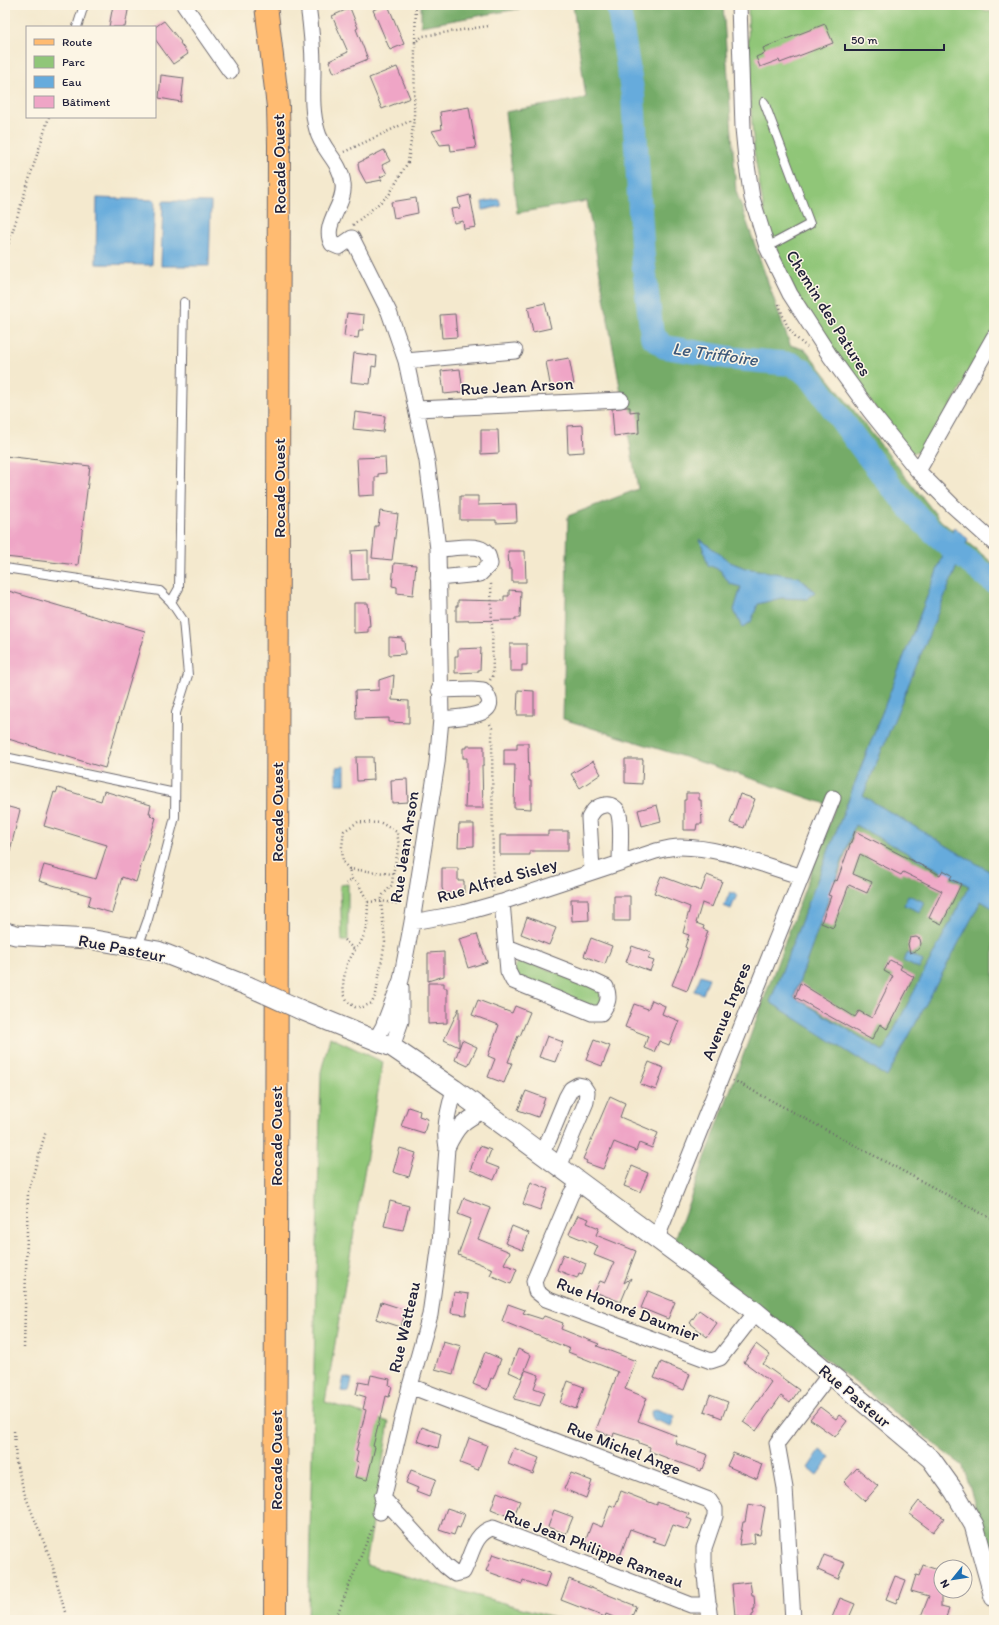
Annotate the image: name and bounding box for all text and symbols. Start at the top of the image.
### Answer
legend [26,26,156,118]
scale bar [845,26,944,52]
text: 50 m [851,33,877,47]
text: Route [62,35,92,49]
text: Parc [62,55,85,69]
text: Eau [62,75,82,89]
text: Bâtiment [62,95,111,109]
street label: Rocade Ouest [268,114,290,214]
street label: Chemin des Patures [782,246,876,380]
water label: Le Triffoire [671,337,760,371]
street label: Rue Jean Arson [460,373,574,399]
street label: Rocade Ouest [269,438,289,538]
street label: Rocade Ouest [267,762,287,862]
street label: Rue Jean Arson [385,789,423,904]
street label: Rue Alfred Sisley [435,853,559,907]
street label: Rue Pasteur [77,930,167,966]
street label: Avenue Ingres [697,959,755,1063]
street label: Rocade Ouest [266,1086,286,1186]
street label: Rue Honoré Daumier [554,1273,702,1345]
street label: Rue Watteau [384,1279,424,1375]
street label: Rue Pasteur [815,1360,895,1432]
street label: Rocade Ouest [266,1410,286,1510]
street label: Rue Michel Ange [564,1417,684,1479]
street label: Rue Jean Philippe Rameau [501,1505,687,1591]
north arrow [933,1559,973,1599]
text: N [937,1577,952,1590]

